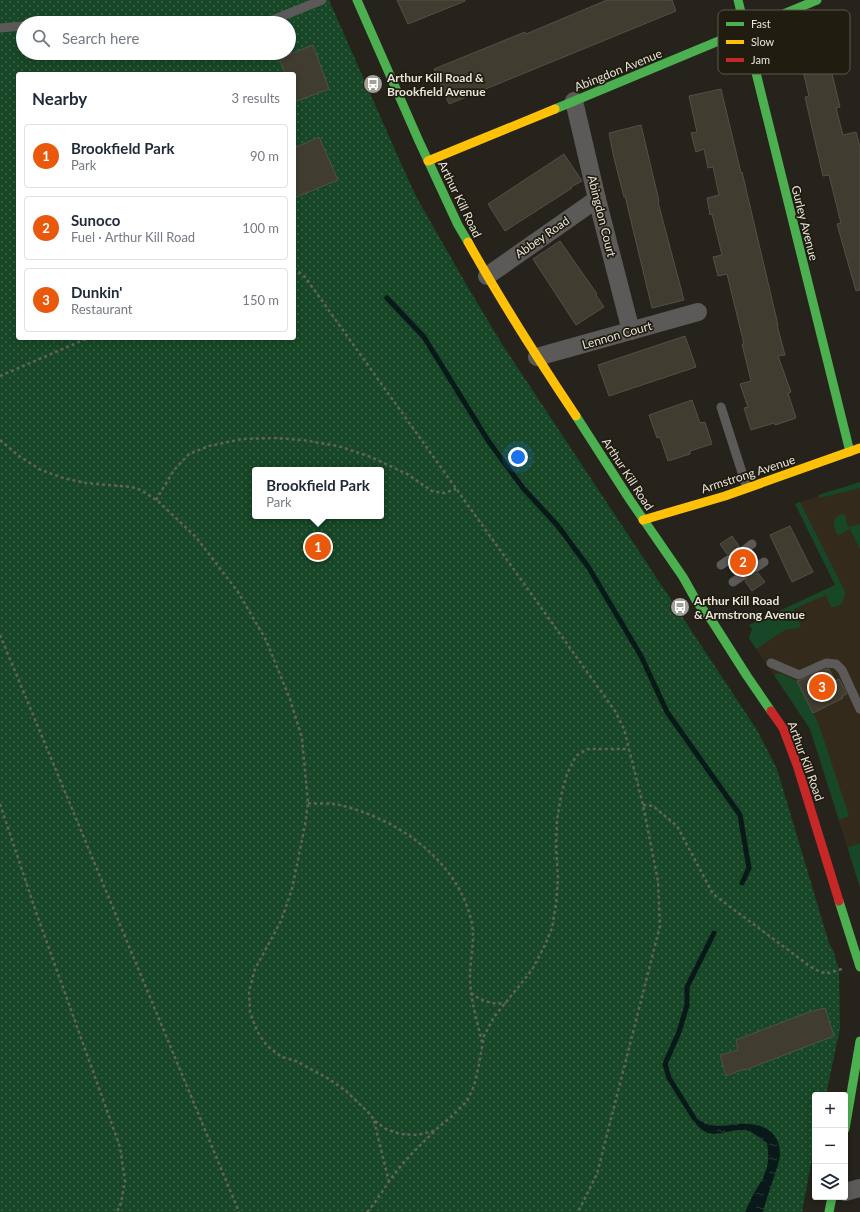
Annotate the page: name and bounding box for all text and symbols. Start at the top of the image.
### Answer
legend [718,10,850,74]
search box [16,16,296,60]
text: Fast [751,17,771,30]
icon: search [30,27,52,49]
text: Search here [62,29,139,47]
text: Slow [751,35,775,48]
street label: Abingdon Avenue [572,46,664,94]
text: Jam [751,53,770,66]
place label: Arthur Kill Road & Brookfield Avenue [386,70,486,99]
bus stop icon: Arthur Kill Road & Brookfield Avenue [362,73,384,95]
text: Nearby [32,88,87,109]
text: 3 results [232,90,280,106]
text: Brookfield Park [71,139,175,157]
text: 1 [42,148,50,164]
text: 90 m [250,148,279,164]
text: Park [71,157,96,173]
street label: Arthur Kill Road [435,158,485,240]
street label: Abingdon Court [585,173,620,259]
street label: Gurley Avenue [788,184,822,262]
text: Sunoco [71,211,120,229]
street label: Abbey Road [512,213,572,261]
text: 2 [42,220,50,236]
text: 100 m [242,220,279,236]
text: Fuel · Arthur Kill Road [71,229,195,245]
text: Dunkin' [71,283,122,301]
text: 3 [42,292,50,308]
text: 150 m [242,292,279,308]
text: Restaurant [71,301,133,317]
street label: Lennon Court [580,318,654,352]
street label: Arthur Kill Road [599,435,657,513]
your location [508,447,528,467]
street label: Armstrong Avenue [699,452,797,496]
popup [252,467,384,519]
text: Brookfield Park [266,476,370,494]
text: Park [266,494,292,510]
pin: 1 [305,532,331,562]
pin: 2 [730,547,756,577]
place label: Arthur Kill Road & Armstrong Avenue [693,593,806,622]
bus stop icon: Arthur Kill Road & Armstrong Avenue [669,596,691,618]
pin: 3 [809,672,835,702]
street label: Arthur Kill Road [785,719,827,803]
map controls [812,1092,848,1200]
button: + [812,1092,848,1128]
button: − [812,1128,848,1164]
button: layers [812,1164,848,1200]

